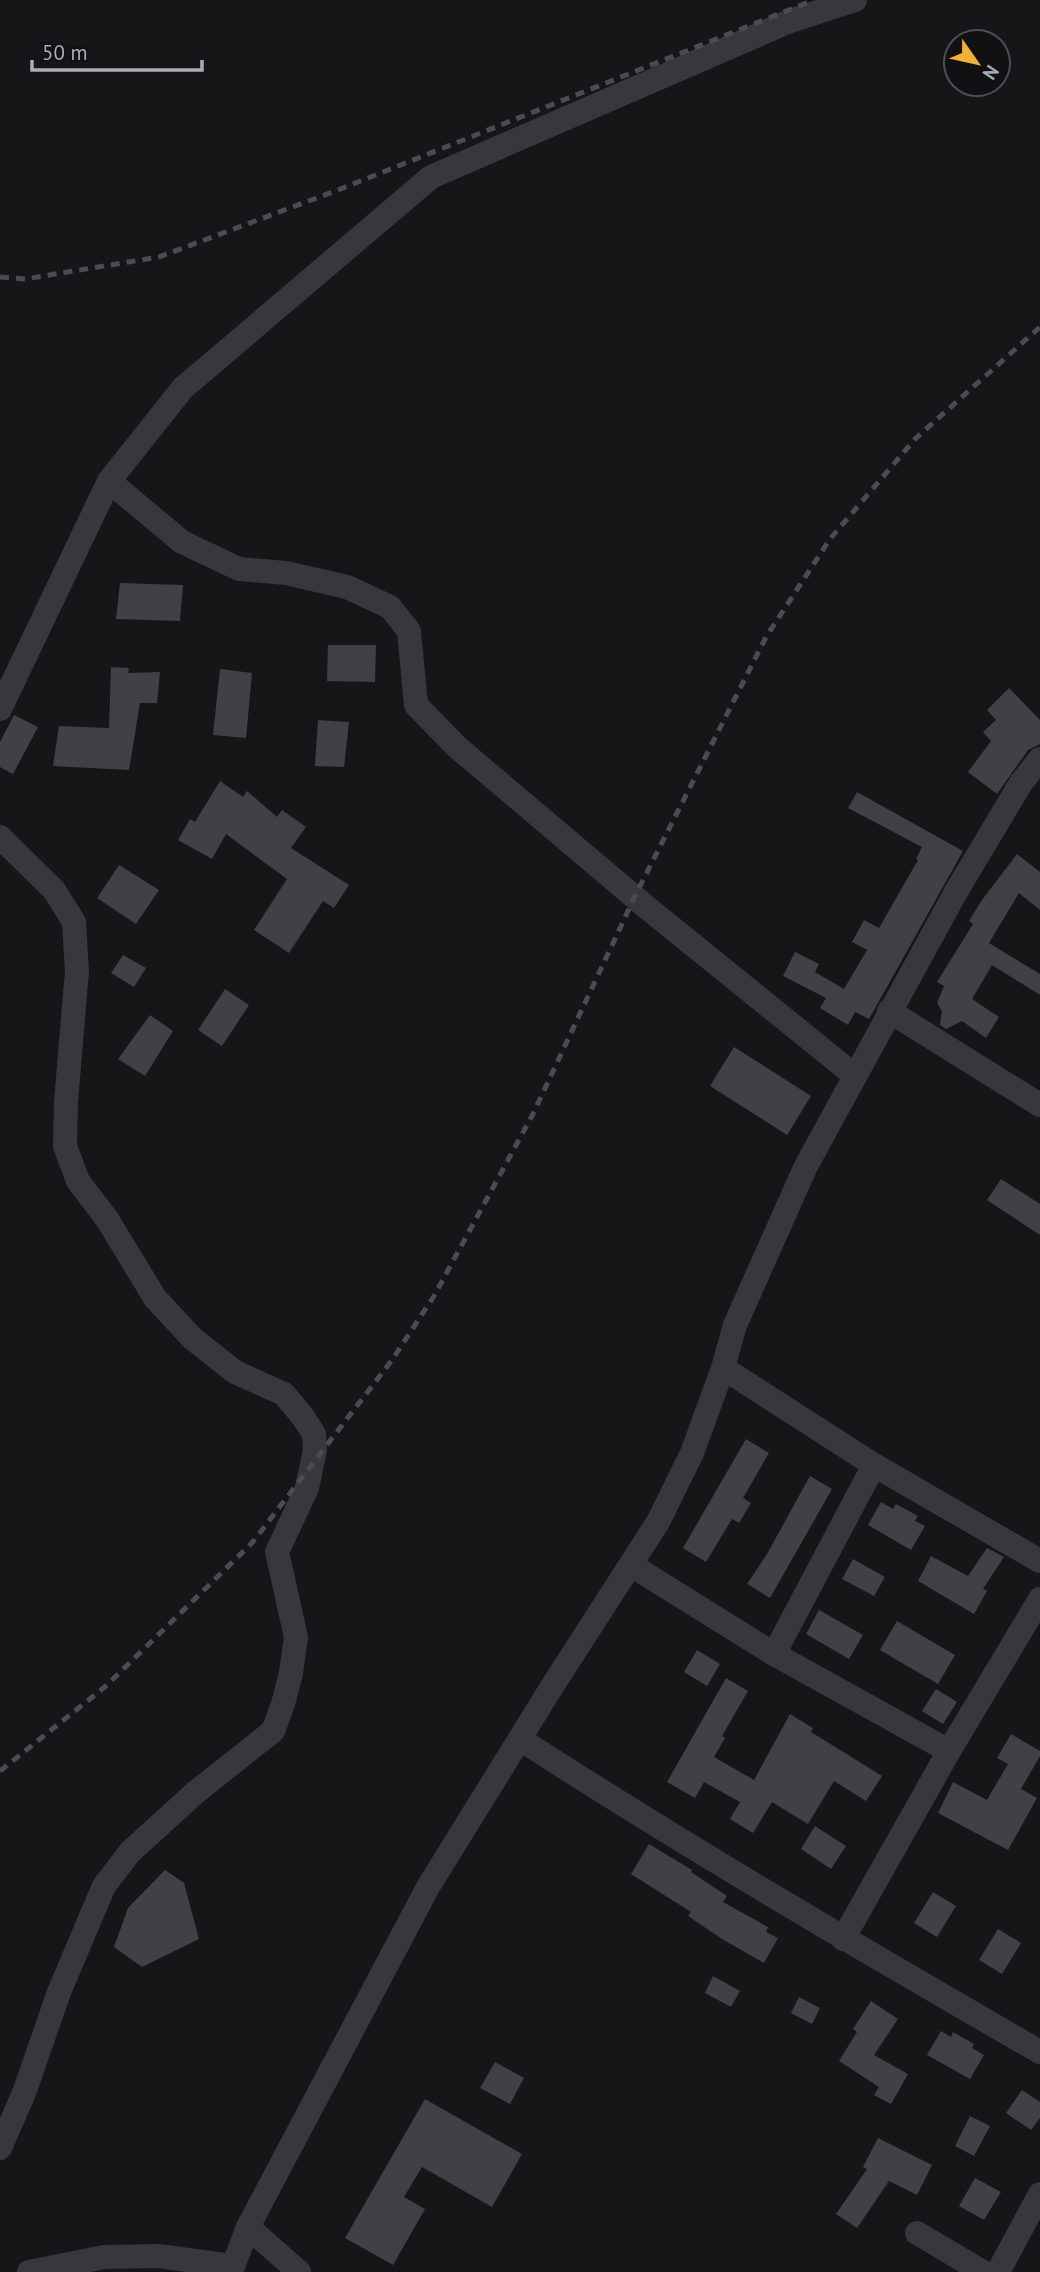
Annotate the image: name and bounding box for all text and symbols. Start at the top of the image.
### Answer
scale bar [32,28,201,72]
north arrow [942,28,1012,98]
text: 50 m [42,39,88,66]
text: N [978,61,1005,84]

